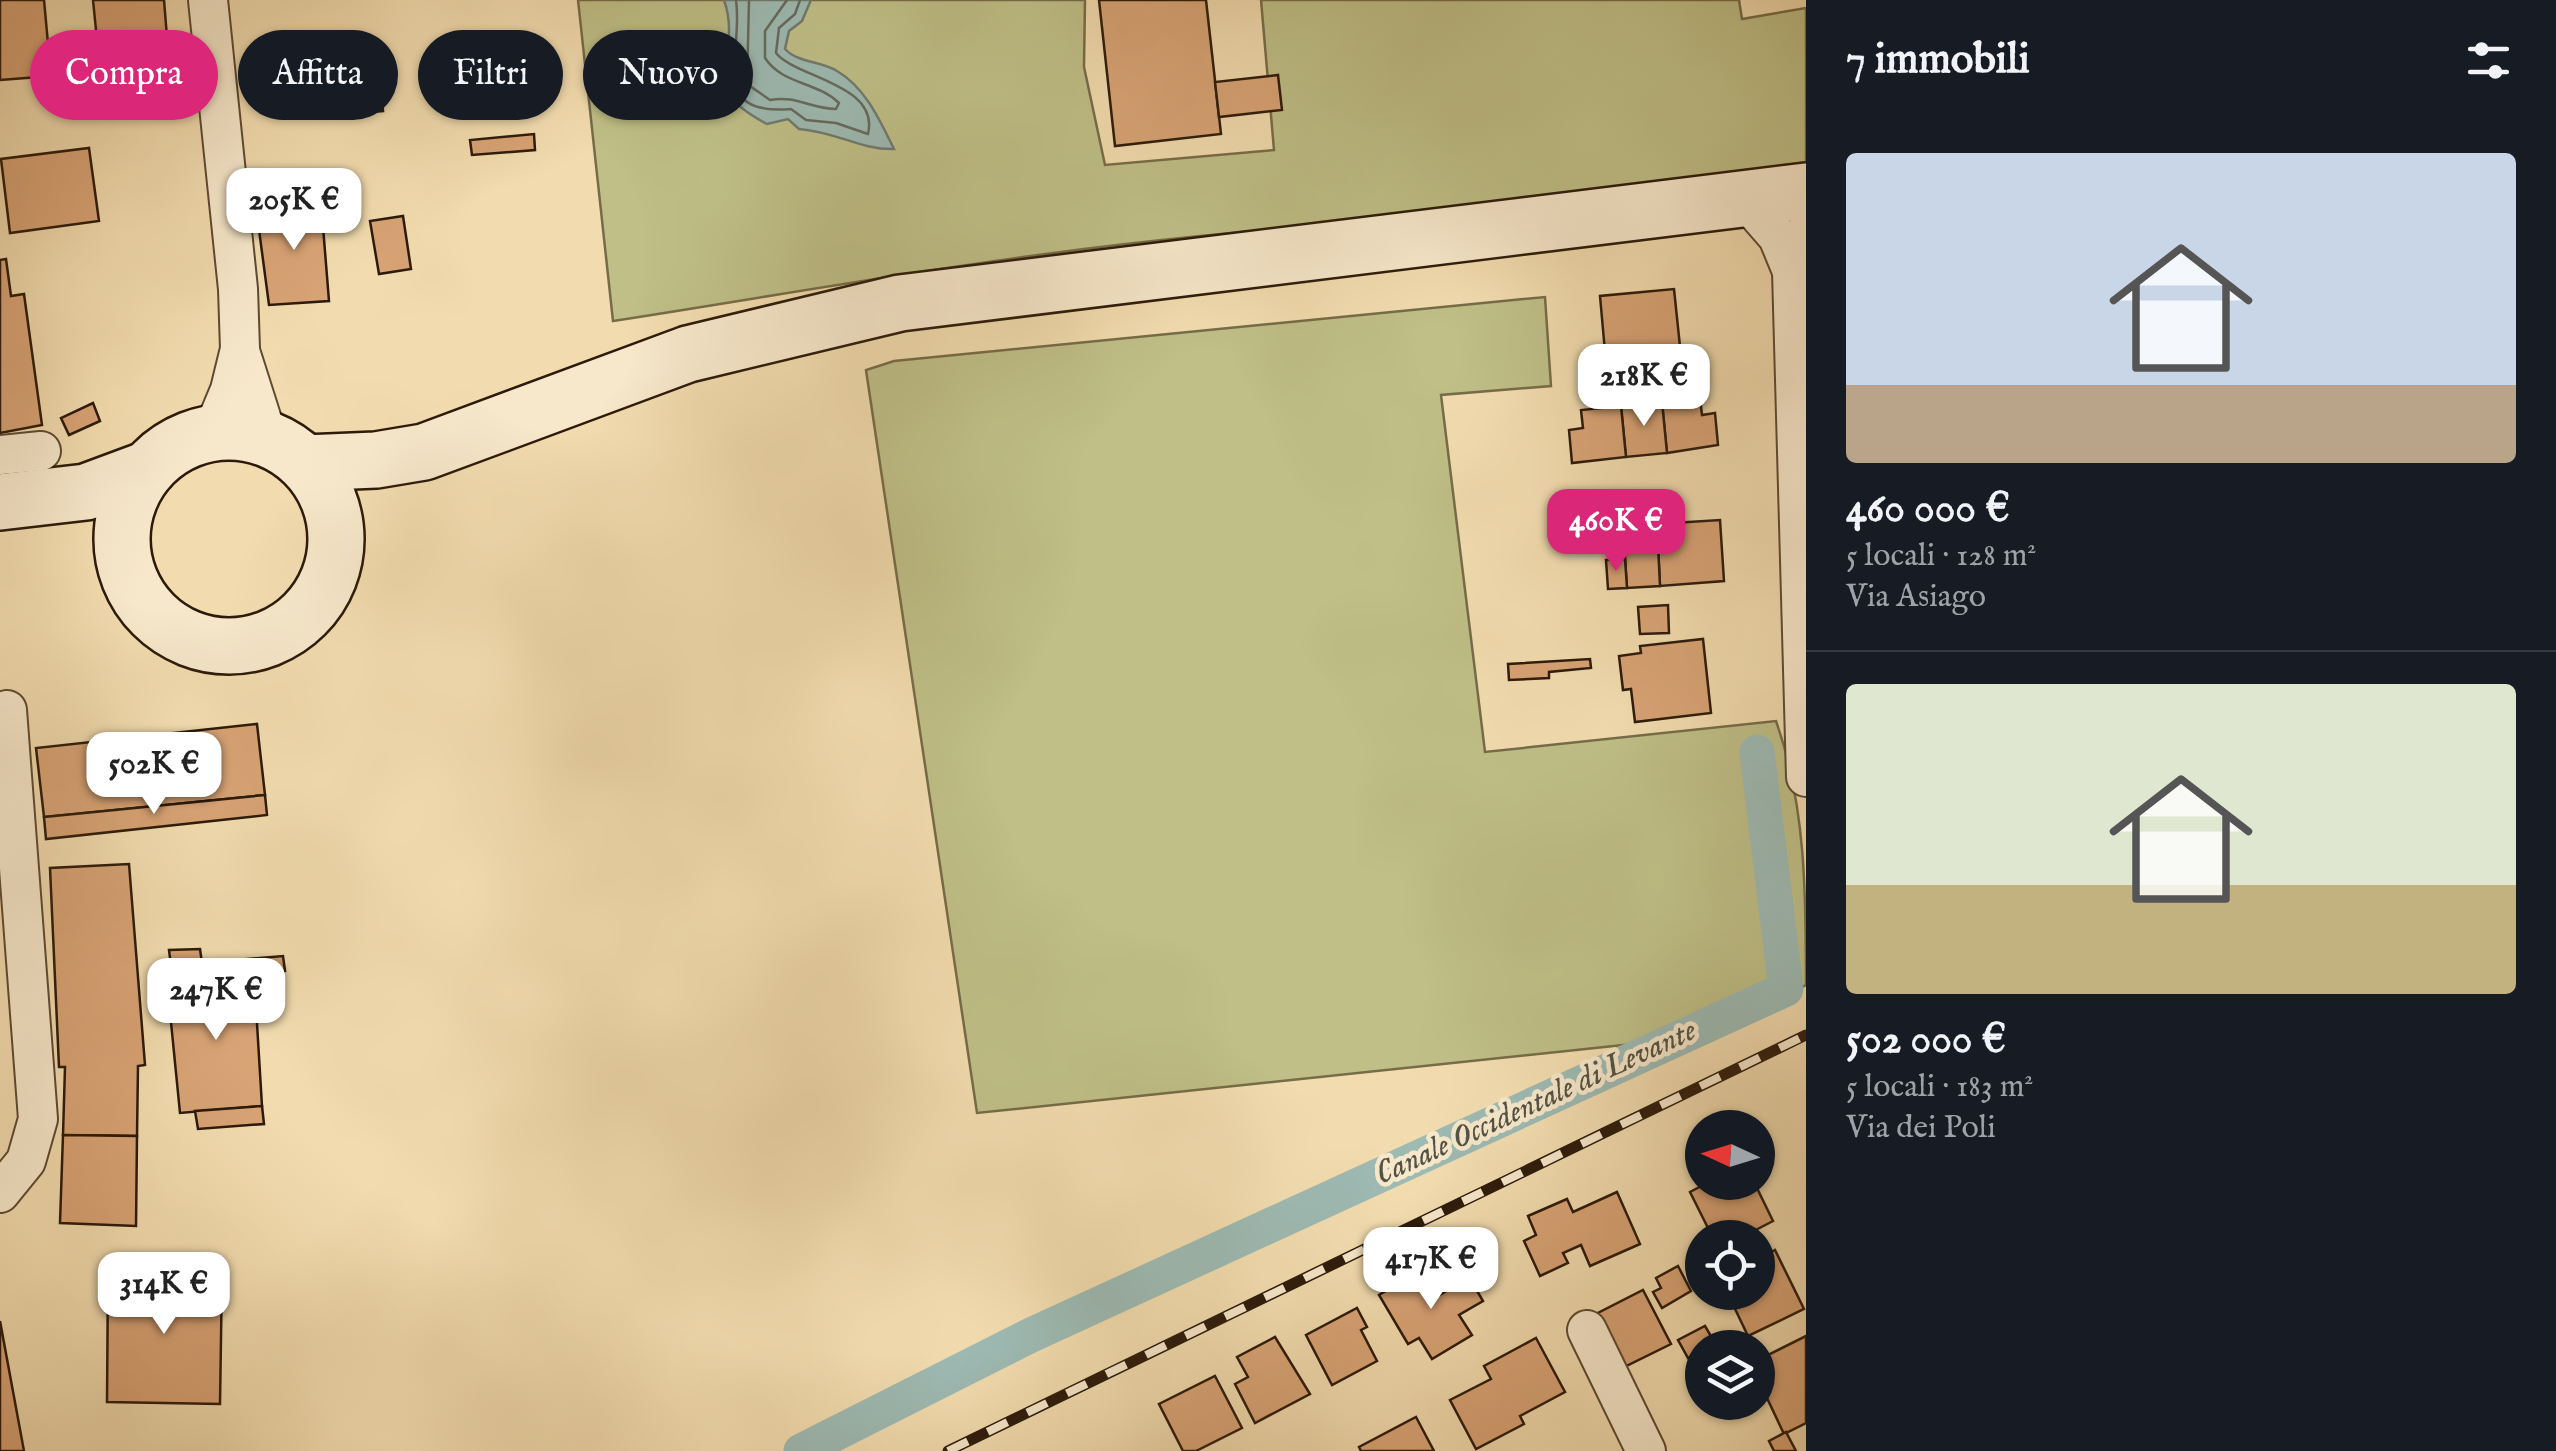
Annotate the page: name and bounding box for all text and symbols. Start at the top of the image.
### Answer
chip: Compra [30,30,218,120]
chip: Affitta [238,30,398,120]
chip: Filtri [418,30,563,120]
chip: Nuovo [583,30,753,120]
icon: filters [2461,33,2516,88]
text: 7 immobili [1846,34,2030,87]
pin: 205K € [213,168,375,253]
text: 205K € [248,180,340,221]
icon: home [2091,218,2271,398]
pin: 218K € [1563,344,1725,429]
text: 218K € [1600,356,1688,397]
text: 460 000 € [1846,483,2010,536]
pin: 460K € [1535,489,1697,574]
text: 460K € [1569,501,1663,542]
text: 5 locali · 128 m² [1846,536,2036,577]
text: Via Asiago [1846,577,1986,618]
pin: 502K € [73,732,235,817]
text: 502K € [108,744,200,785]
icon: home [2091,749,2271,929]
pin: 247K € [135,958,297,1043]
text: 247K € [169,970,263,1011]
water label: Canale Occidentale di Levante [1369,1010,1703,1195]
text: 502 000 € [1846,1014,2006,1067]
text: 5 locali · 183 m² [1846,1067,2033,1108]
text: Via dei Poli [1846,1108,1996,1149]
north arrow [1685,1110,1775,1200]
map controls [1685,1110,1775,1420]
button: locate [1685,1220,1775,1310]
pin: 417K € [1350,1227,1512,1312]
text: 417K € [1385,1239,1477,1280]
pin: 314K € [83,1252,245,1337]
text: 314K € [120,1264,208,1305]
button: layers [1685,1330,1775,1420]

